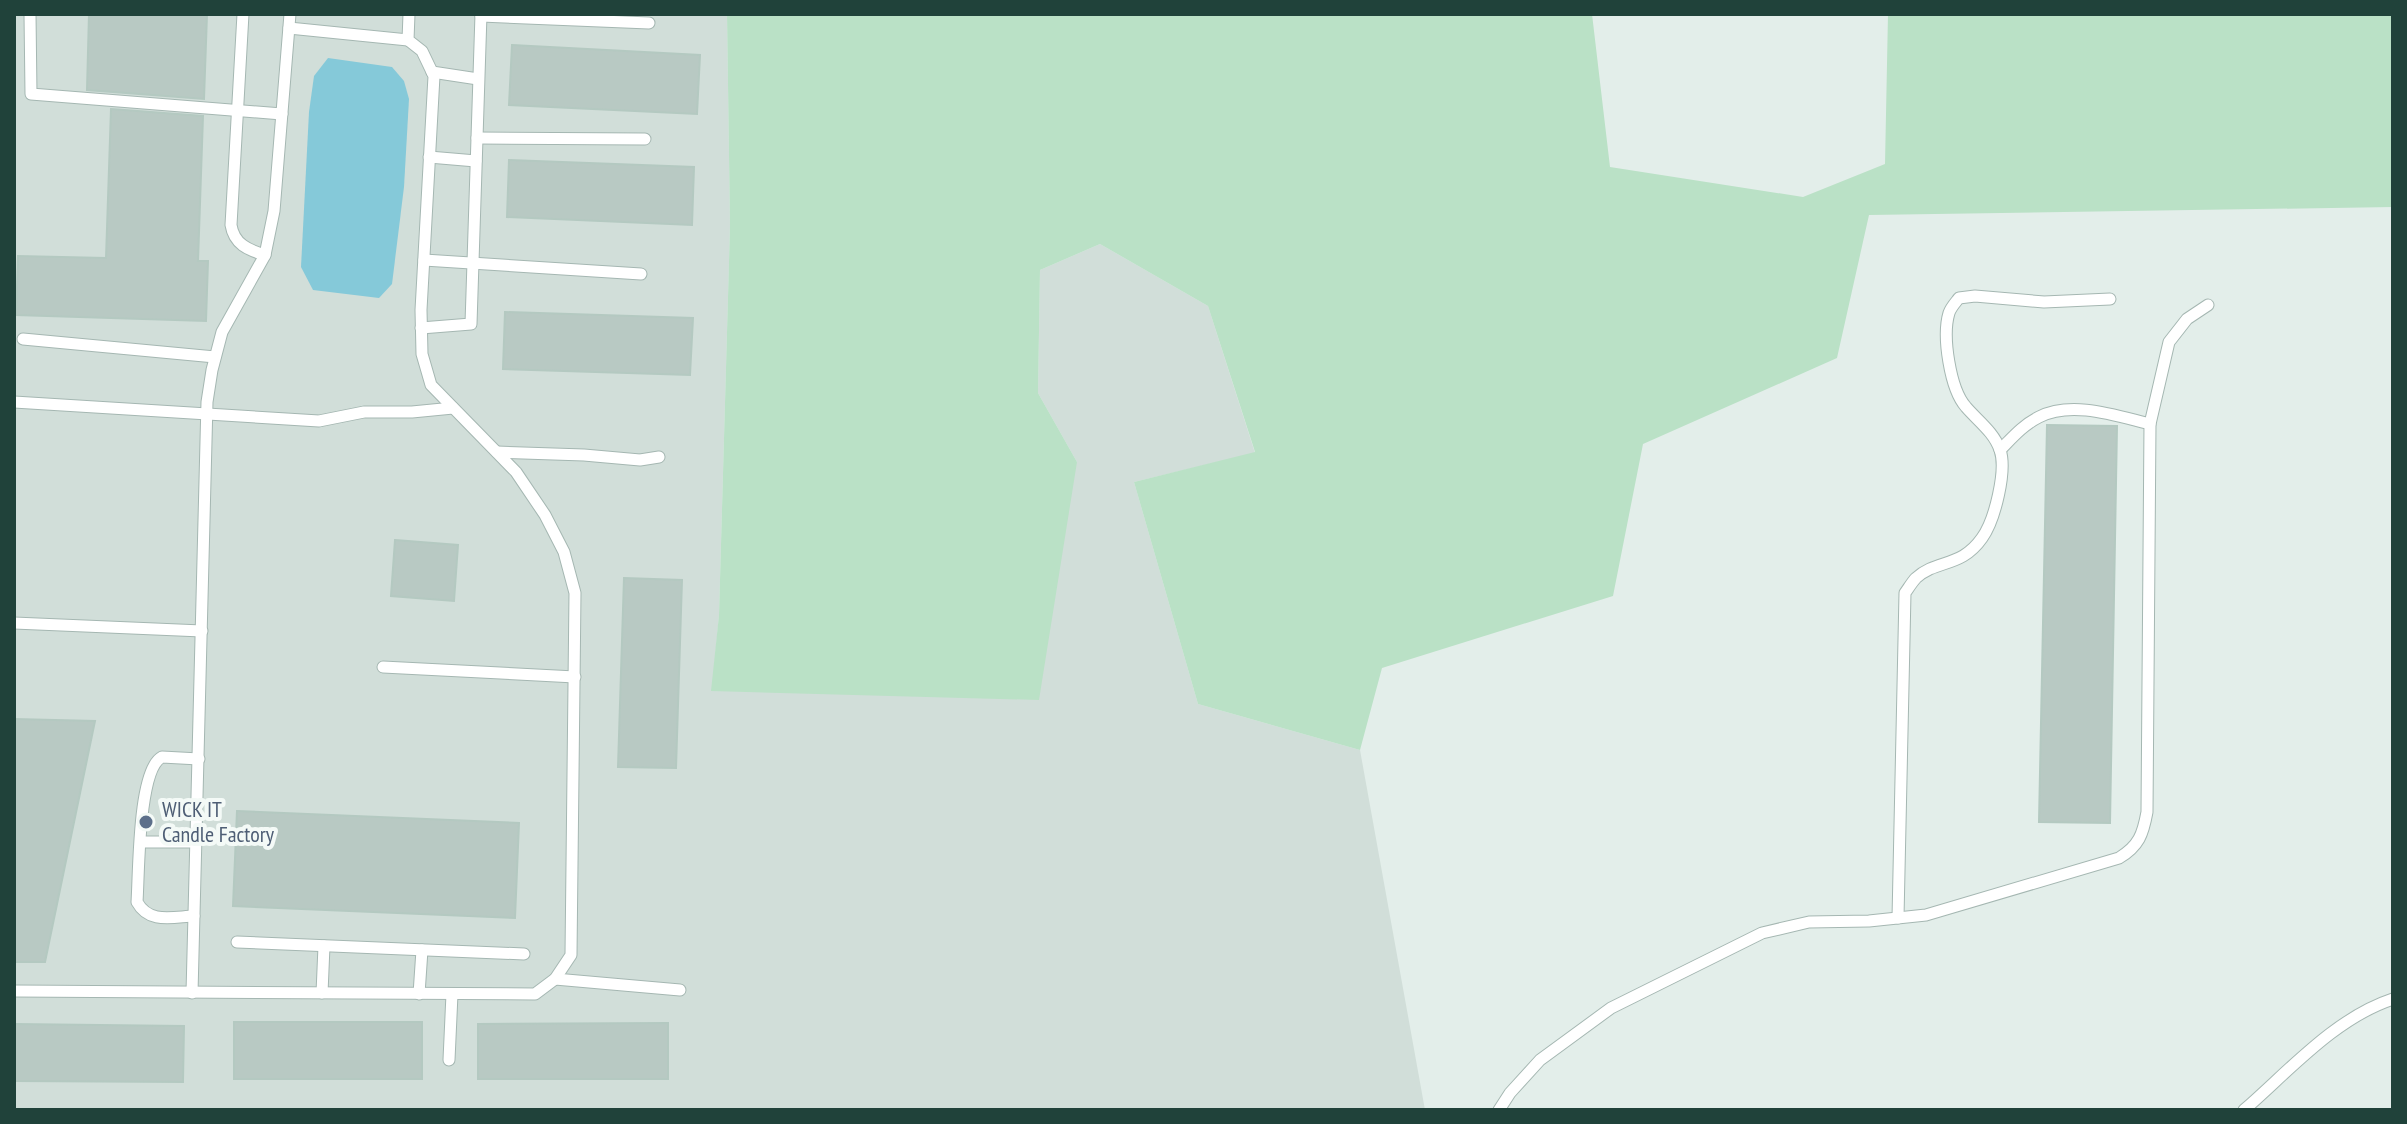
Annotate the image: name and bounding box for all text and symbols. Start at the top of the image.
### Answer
place label: WICK IT Candle Factory [162,795,275,848]
marker: WICK IT Candle Factory [137,813,155,831]

